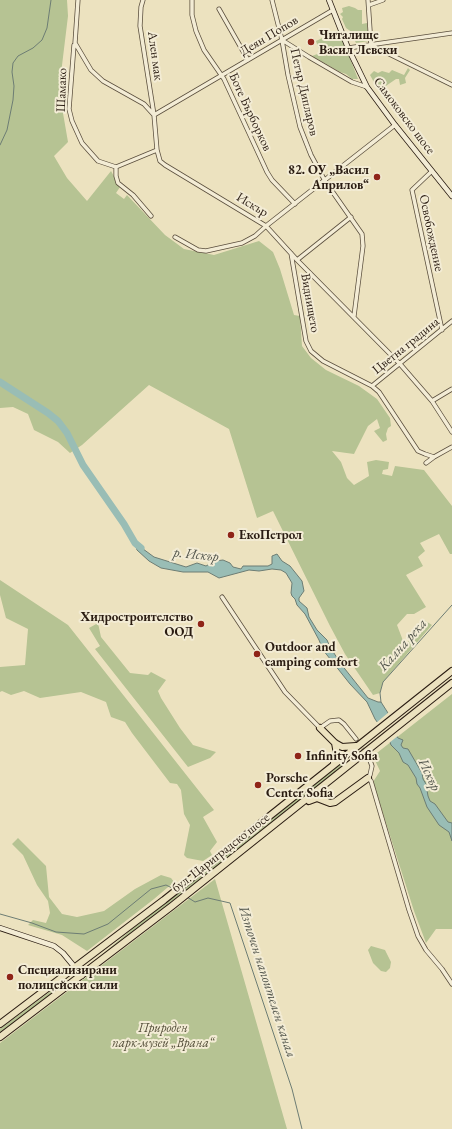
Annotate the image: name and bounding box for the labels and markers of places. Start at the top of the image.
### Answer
place label: Читалище Васил Левски [319,27,398,58]
marker: Читалище Васил Левски [306,37,316,47]
place label: 82. ОУ „Васил Априлов“ [288,162,369,193]
marker: 82. ОУ „Васил Априлов“ [372,172,382,182]
place label: ЕкоПетрол [239,527,302,543]
marker: ЕкоПетрол [226,530,236,540]
place label: Хидростроителство ООД [80,609,193,640]
marker: Хидростроителство ООД [196,619,206,629]
place label: Outdoor and camping comfort [265,639,358,670]
marker: Outdoor and camping comfort [252,649,262,659]
place label: Infinity Sofia [306,748,378,764]
marker: Infinity Sofia [293,751,303,761]
place label: Porsche Center Sofia [266,770,333,801]
marker: Porsche Center Sofia [253,780,263,790]
place label: Специализирани полицейски сили [18,962,118,993]
marker: Специализирани полицейски сили [5,972,15,982]

